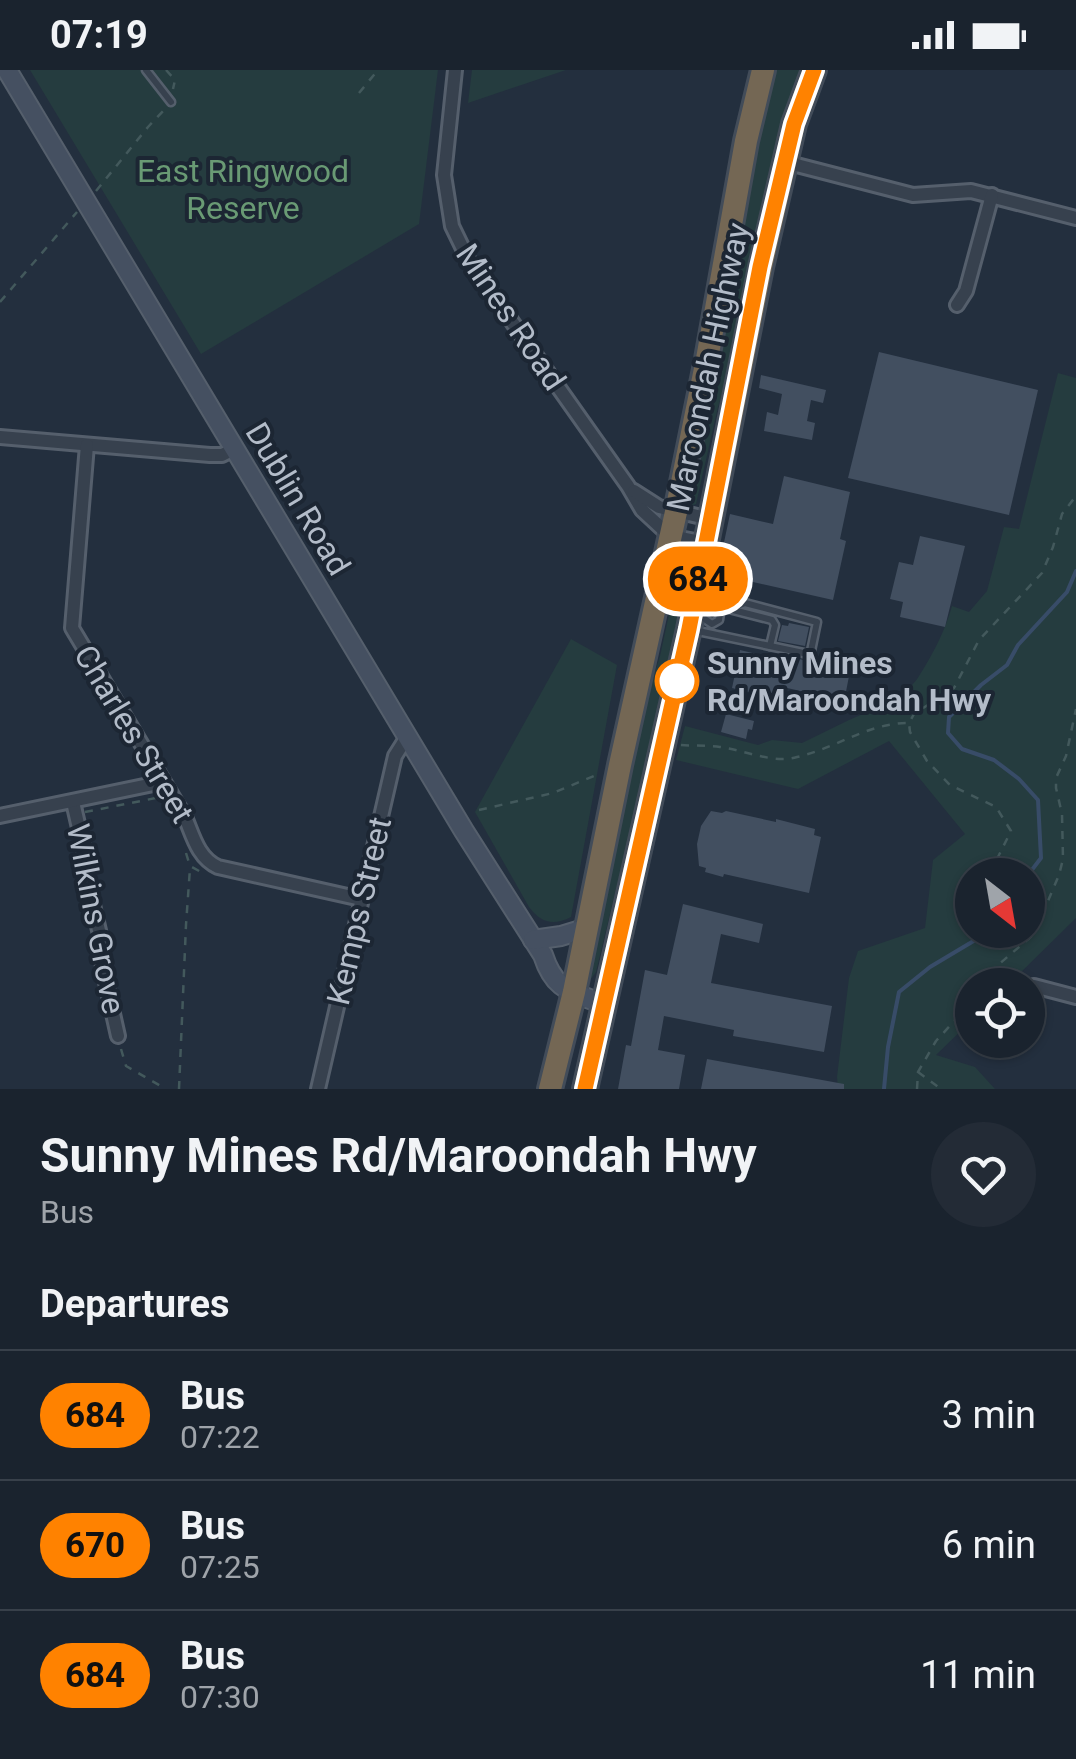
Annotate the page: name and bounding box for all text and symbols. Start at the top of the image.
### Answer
text: 07:19 [50,13,148,57]
park label: East Ringwood Reserve [137,152,349,227]
street label: Maroondah Highway [659,219,757,515]
street label: Mines Road [448,237,574,397]
street label: Dublin Road [238,416,358,582]
line badge: 684 [640,546,756,612]
text: 684 [668,559,728,600]
street label: Charles Street [66,638,202,830]
place label: Sunny Mines Rd/Maroondah Hwy [707,644,992,719]
marker: Sunny Mines Rd/Maroondah Hwy [656,660,698,702]
street label: Kemps Street [319,813,399,1009]
street label: Wilkins Grove [59,821,133,1017]
north arrow [955,858,1045,948]
map controls [955,858,1045,1058]
button: locate [955,968,1045,1058]
button: heart [931,1122,1036,1227]
text: Sunny Mines Rd/Maroondah Hwy [40,1127,757,1184]
text: Bus [40,1193,94,1231]
text: Departures [40,1282,230,1326]
text: Bus [180,1374,245,1418]
text: 3 min [942,1393,1036,1437]
text: 684 [65,1395,125,1436]
text: 07:22 [180,1418,260,1456]
text: Bus [180,1504,245,1548]
text: 6 min [942,1523,1036,1567]
text: 670 [65,1525,125,1566]
text: 07:25 [180,1548,260,1586]
text: Bus [180,1634,245,1678]
text: 11 min [920,1653,1036,1697]
text: 684 [65,1655,125,1696]
text: 07:30 [180,1678,260,1716]

